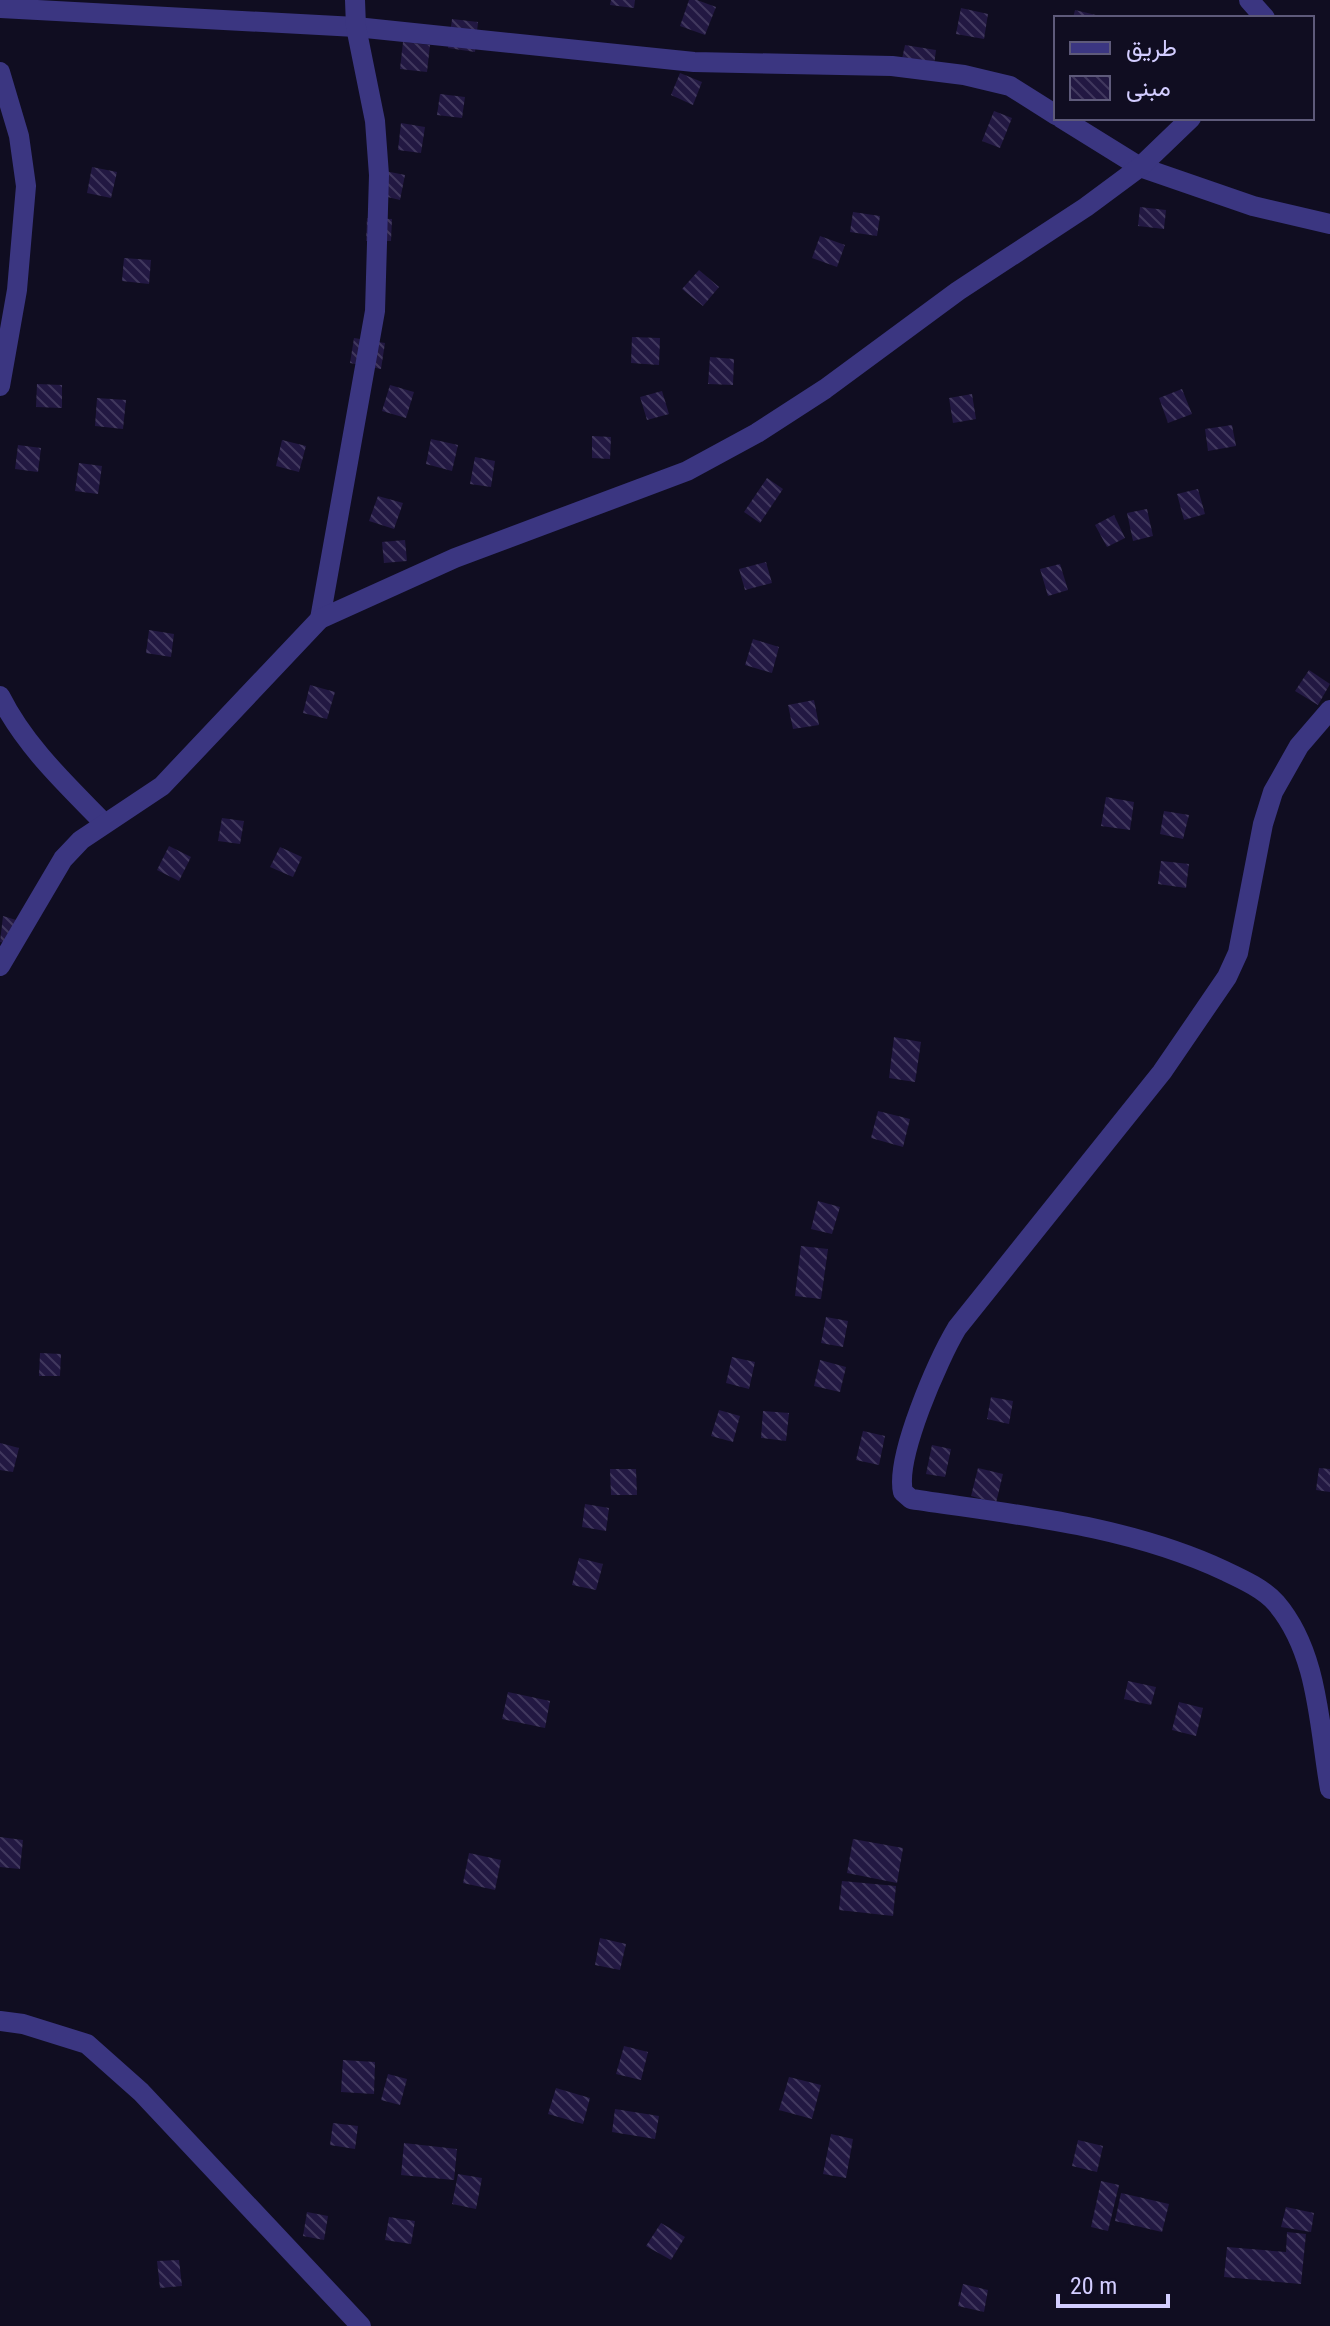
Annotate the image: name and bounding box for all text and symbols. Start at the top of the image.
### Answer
legend [1054,16,1314,120]
text: طريق [1126,34,1177,63]
text: مبنى [1126,74,1171,102]
scale bar [1058,2258,1168,2308]
text: 20 m [1070,2272,1117,2300]

